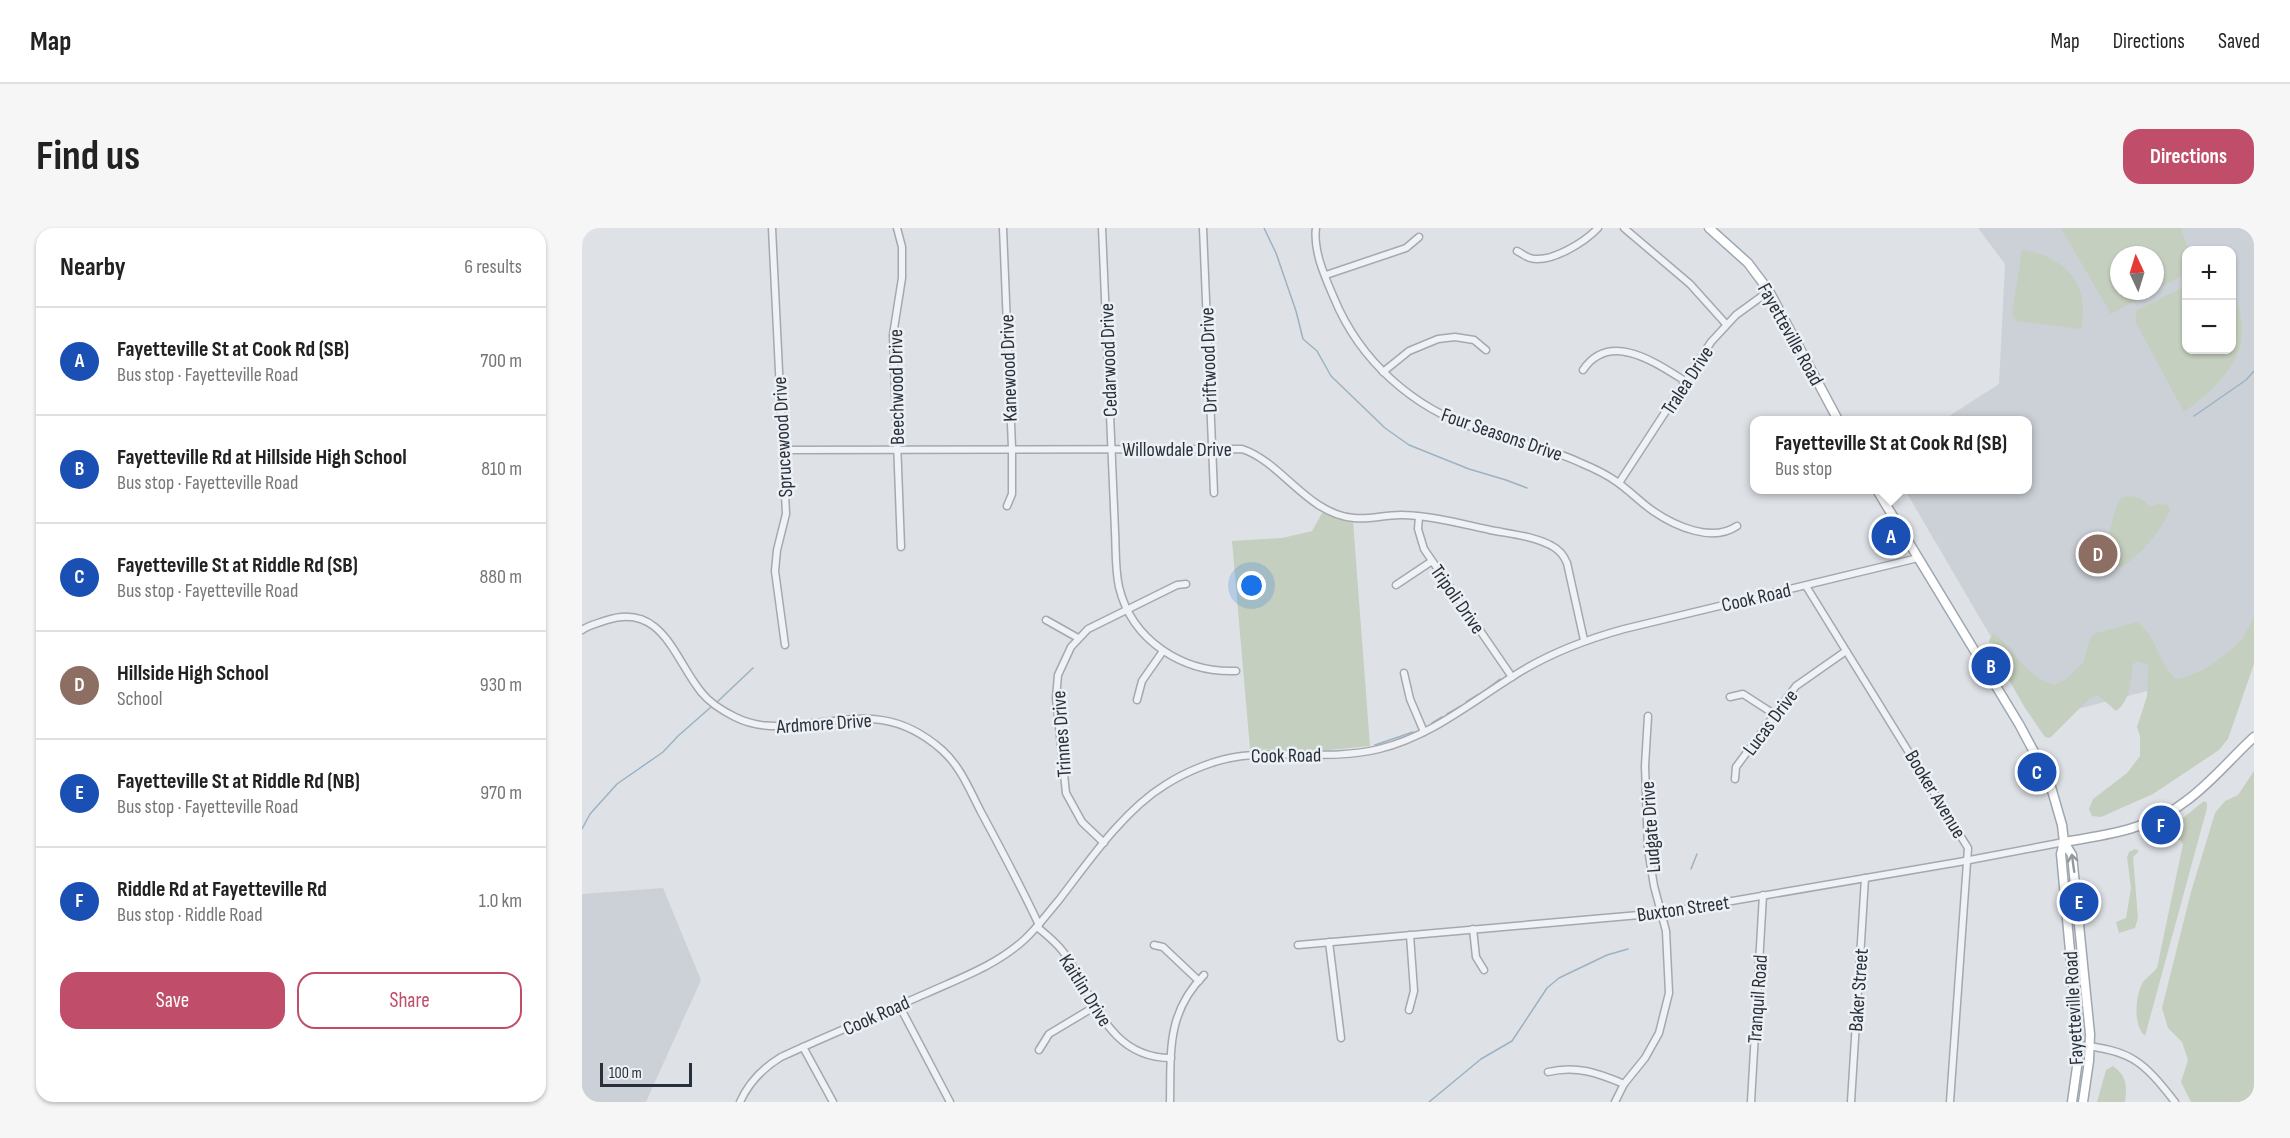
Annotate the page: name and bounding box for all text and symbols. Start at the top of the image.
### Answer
text: Map [30,25,71,58]
text: Map [2050,29,2080,54]
text: Directions [2113,29,2185,54]
text: Saved [2218,29,2260,54]
button: Directions [2123,129,2254,184]
text: Find us [36,131,140,182]
north arrow [2110,246,2164,300]
map controls [2182,246,2236,354]
button: + [2182,246,2236,300]
text: Nearby [60,252,126,283]
text: 6 results [464,255,522,279]
street label: Fayetteville Road [1752,279,1828,390]
button: − [2182,300,2236,354]
street label: Cedarwood Drive [1095,303,1123,417]
street label: Driftwood Drive [1195,307,1223,413]
street label: Kanewood Drive [995,314,1023,422]
street label: Beechwood Drive [884,329,910,445]
text: Fayetteville St at Cook Rd (SB) [117,336,349,363]
street label: Tralea Drive [1657,342,1719,420]
text: A [75,349,84,373]
text: 700 m [480,349,522,373]
text: Bus stop · Fayetteville Road [117,363,298,387]
street label: Sprucewood Drive [768,376,798,498]
street label: Four Seasons Drive [1438,403,1565,467]
popup [1750,416,2032,494]
text: Fayetteville St at Cook Rd (SB) [1775,430,2007,457]
street label: Willowdale Drive [1122,438,1232,462]
text: Fayetteville Rd at Hillside High School [117,444,407,471]
text: B [75,457,84,481]
text: 810 m [481,457,522,481]
text: Bus stop [1775,457,1832,481]
text: Bus stop · Fayetteville Road [117,471,298,495]
pin: A [1872,514,1910,558]
pin: D [2078,532,2118,576]
text: Fayetteville St at Riddle Rd (SB) [117,552,358,579]
street label: Tripoli Drive [1425,560,1490,639]
text: C [74,565,85,589]
text: 880 m [480,565,522,589]
your location [1237,571,1266,600]
street label: Cook Road [1719,578,1793,618]
text: Bus stop · Fayetteville Road [117,579,298,603]
pin: B [1972,644,2010,688]
text: Hillside High School [117,660,269,687]
text: D [74,673,85,697]
text: 930 m [480,673,522,697]
street label: Lucas Drive [1738,685,1803,760]
text: School [117,687,162,711]
street label: Trinnes Drive [1047,690,1077,778]
street label: Ardmore Drive [775,709,872,739]
street label: Cook Road [1251,743,1321,769]
street label: Booker Avenue [1899,746,1971,843]
pin: C [2018,750,2056,794]
text: Fayetteville St at Riddle Rd (NB) [117,768,360,795]
street label: Ludgate Drive [1636,780,1666,873]
text: E [75,781,84,805]
text: 970 m [480,781,522,805]
text: Bus stop · Fayetteville Road [117,795,298,819]
pin: F [2142,802,2180,848]
one-way arrow [2067,853,2078,873]
text: Riddle Rd at Fayetteville Rd [117,876,327,903]
pin: E [2060,880,2098,924]
text: F [75,889,84,913]
text: 1.0 km [479,889,522,913]
street label: Buxton Street [1635,891,1731,927]
text: Bus stop · Riddle Road [117,903,263,927]
street label: Baker Street [1844,948,1874,1032]
street label: Kaitlin Drive [1054,950,1117,1031]
street label: Fayetteville Road [2059,951,2089,1065]
street label: Tranquil Road [1743,954,1773,1044]
button: Save [60,972,285,1029]
button: Share [297,972,522,1029]
street label: Cook Road [839,991,913,1041]
scale bar [600,1060,692,1088]
text: 100 m [609,1064,642,1083]

